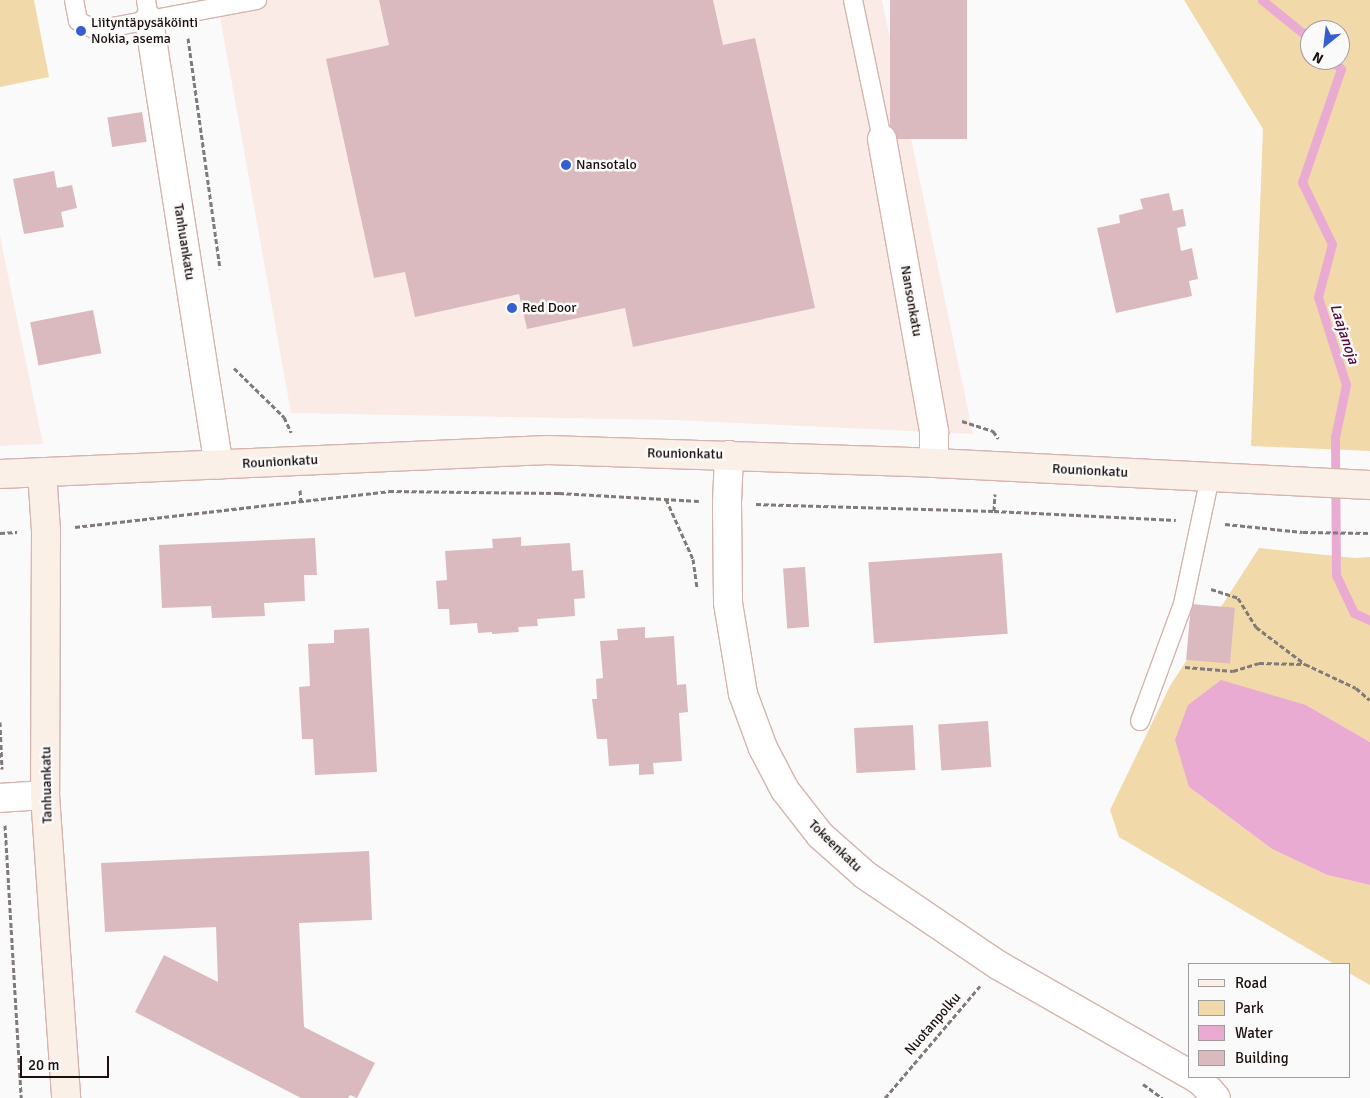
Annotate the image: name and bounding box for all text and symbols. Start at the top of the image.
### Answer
place label: Liityntäpysäköinti Nokia, asema [91,15,198,48]
north arrow [1300,20,1350,70]
marker: Liityntäpysäköinti Nokia, asema [75,25,87,37]
text: N [1310,48,1326,67]
place label: Nansotalo [576,157,637,173]
marker: Nansotalo [560,159,572,171]
street label: Tanhuankatu [170,203,198,281]
street label: Nansonkatu [896,264,926,338]
place label: Red Door [522,300,577,316]
marker: Red Door [506,302,518,314]
water label: Laajanoja [1326,302,1362,366]
street label: Rounionkatu [647,445,723,463]
street label: Rounionkatu [242,452,318,472]
street label: Rounionkatu [1052,461,1128,481]
street label: Tanhuankatu [38,746,56,824]
street label: Tokeenkatu [805,816,865,876]
legend [1188,963,1350,1078]
text: Road [1235,974,1267,992]
street label: Nuotanpolku [901,989,965,1059]
text: Park [1235,999,1264,1017]
text: Water [1235,1024,1273,1042]
scale bar [22,1046,111,1078]
text: Building [1235,1049,1289,1067]
text: 20 m [28,1056,59,1074]

